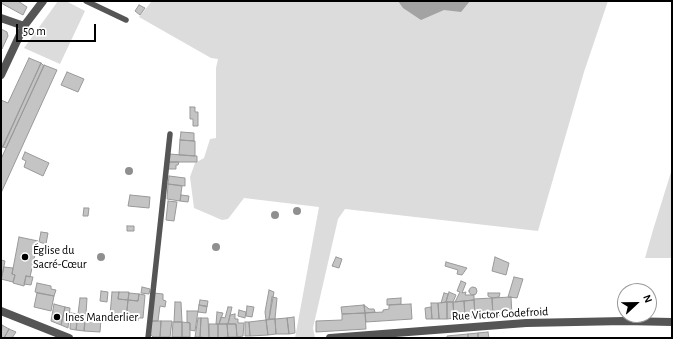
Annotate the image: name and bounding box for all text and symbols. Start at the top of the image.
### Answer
scale bar [18,16,98,42]
text: 50 m [23,25,46,37]
place label: Église du Sacré-Cœur [33,243,87,271]
marker: Église du Sacré-Cœur [20,252,30,262]
north arrow [617,283,657,323]
text: N [641,293,654,304]
street label: Rue Victor Godefroid [451,304,549,324]
place label: Ines Manderlier [65,310,138,324]
marker: Ines Manderlier [52,312,62,322]

